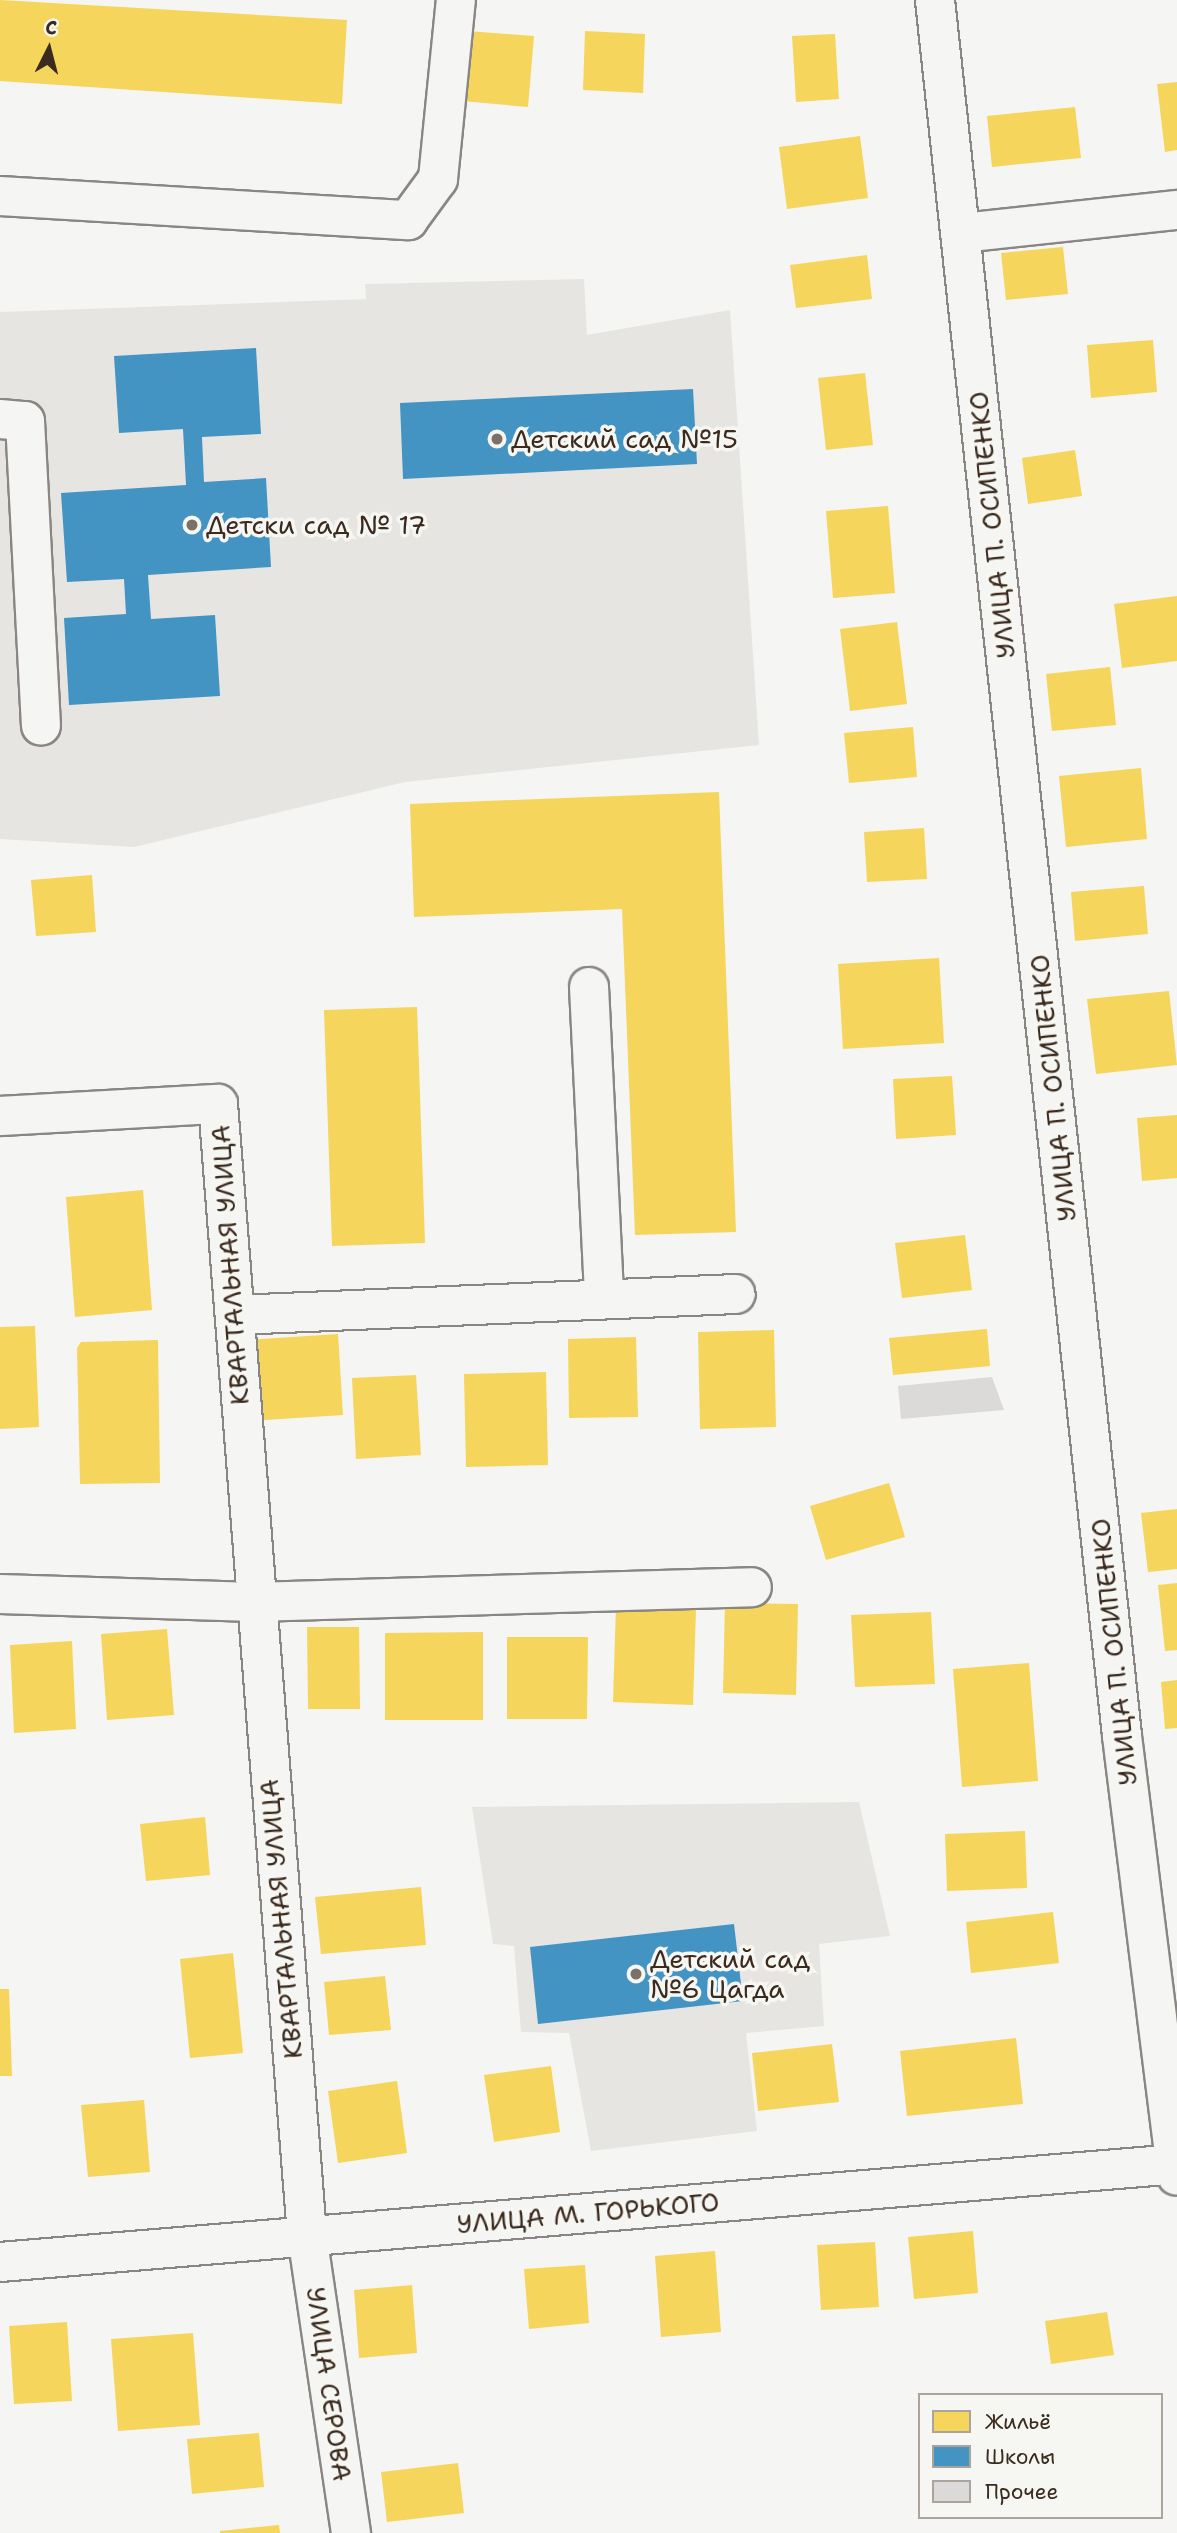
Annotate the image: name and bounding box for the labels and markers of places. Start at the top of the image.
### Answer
place label: Детский сад №15 [511,423,738,455]
marker: Детский сад №15 [489,431,505,447]
place label: Детски сад № 17 [206,509,426,541]
marker: Детски сад № 17 [184,517,200,533]
place label: Детский сад №6 Цагда [650,1943,810,2004]
marker: Детский сад №6 Цагда [628,1966,644,1982]

